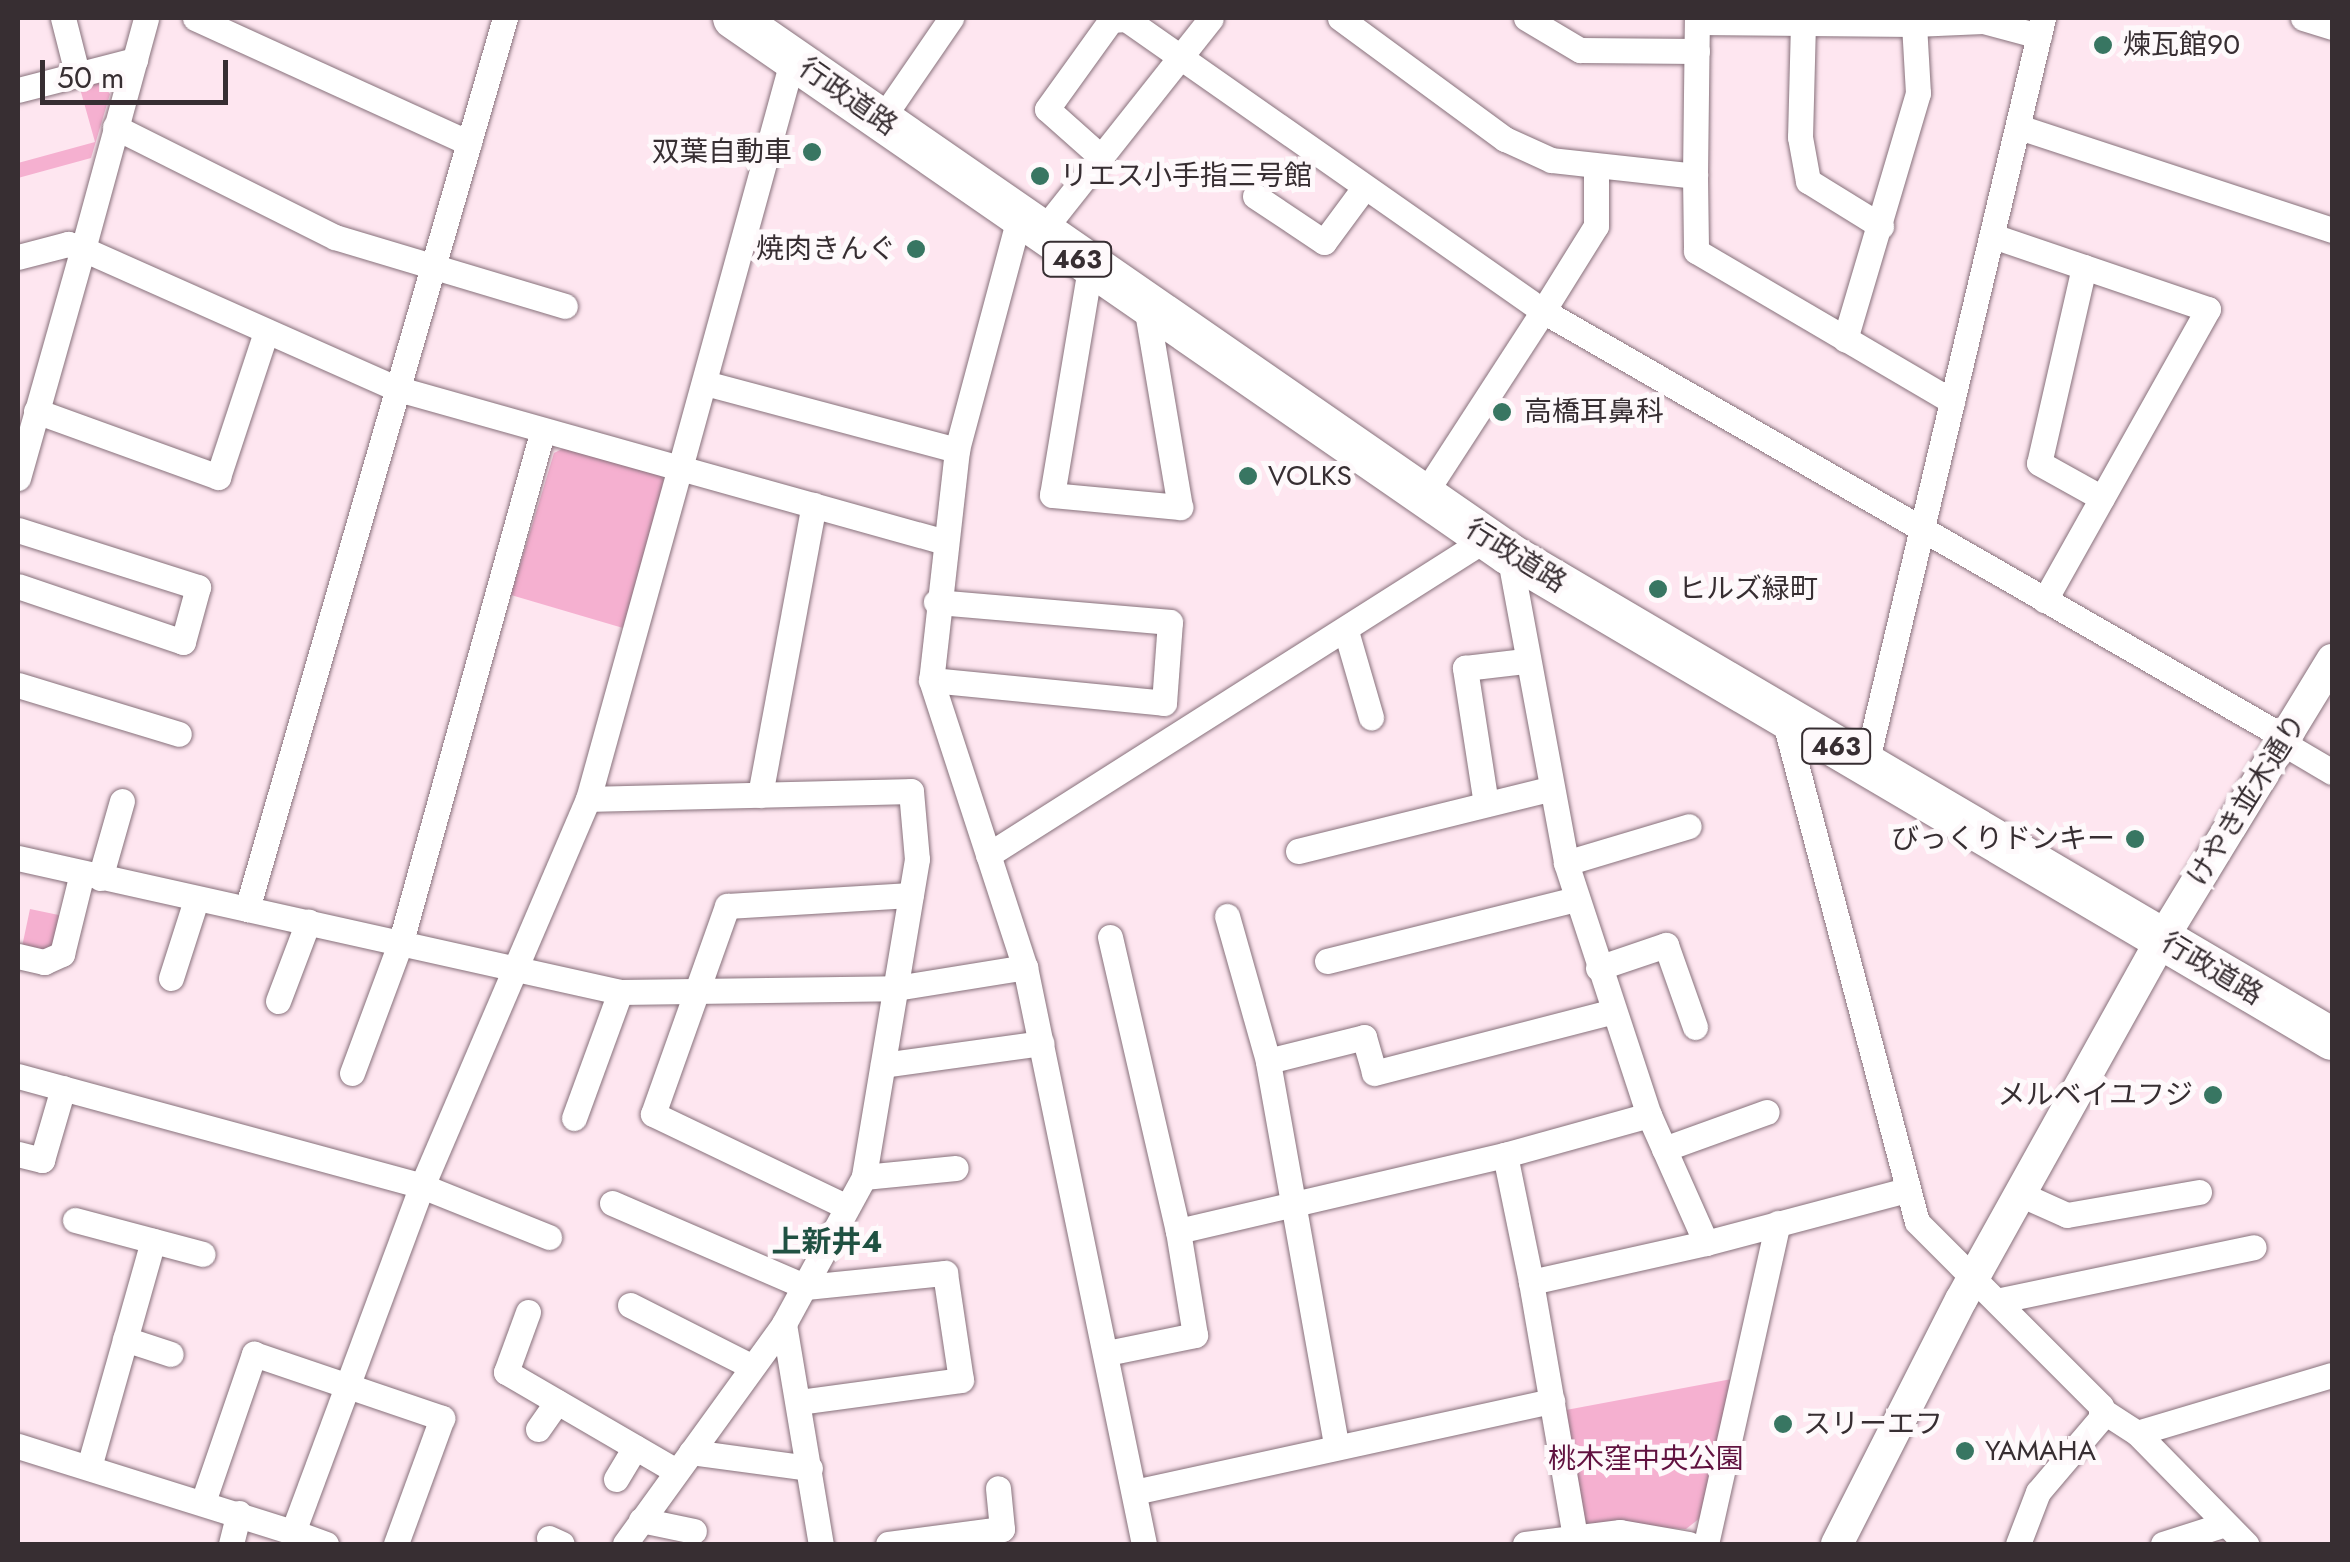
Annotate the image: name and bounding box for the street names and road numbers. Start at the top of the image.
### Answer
street label: 行政道路 [792,51,904,143]
road number: 463 [1042,239,1112,279]
street label: 行政道路 [1460,512,1572,600]
street label: けやき並木通り [2181,708,2313,892]
road number: 463 [1801,726,1871,766]
street label: 行政道路 [2155,926,2269,1012]

